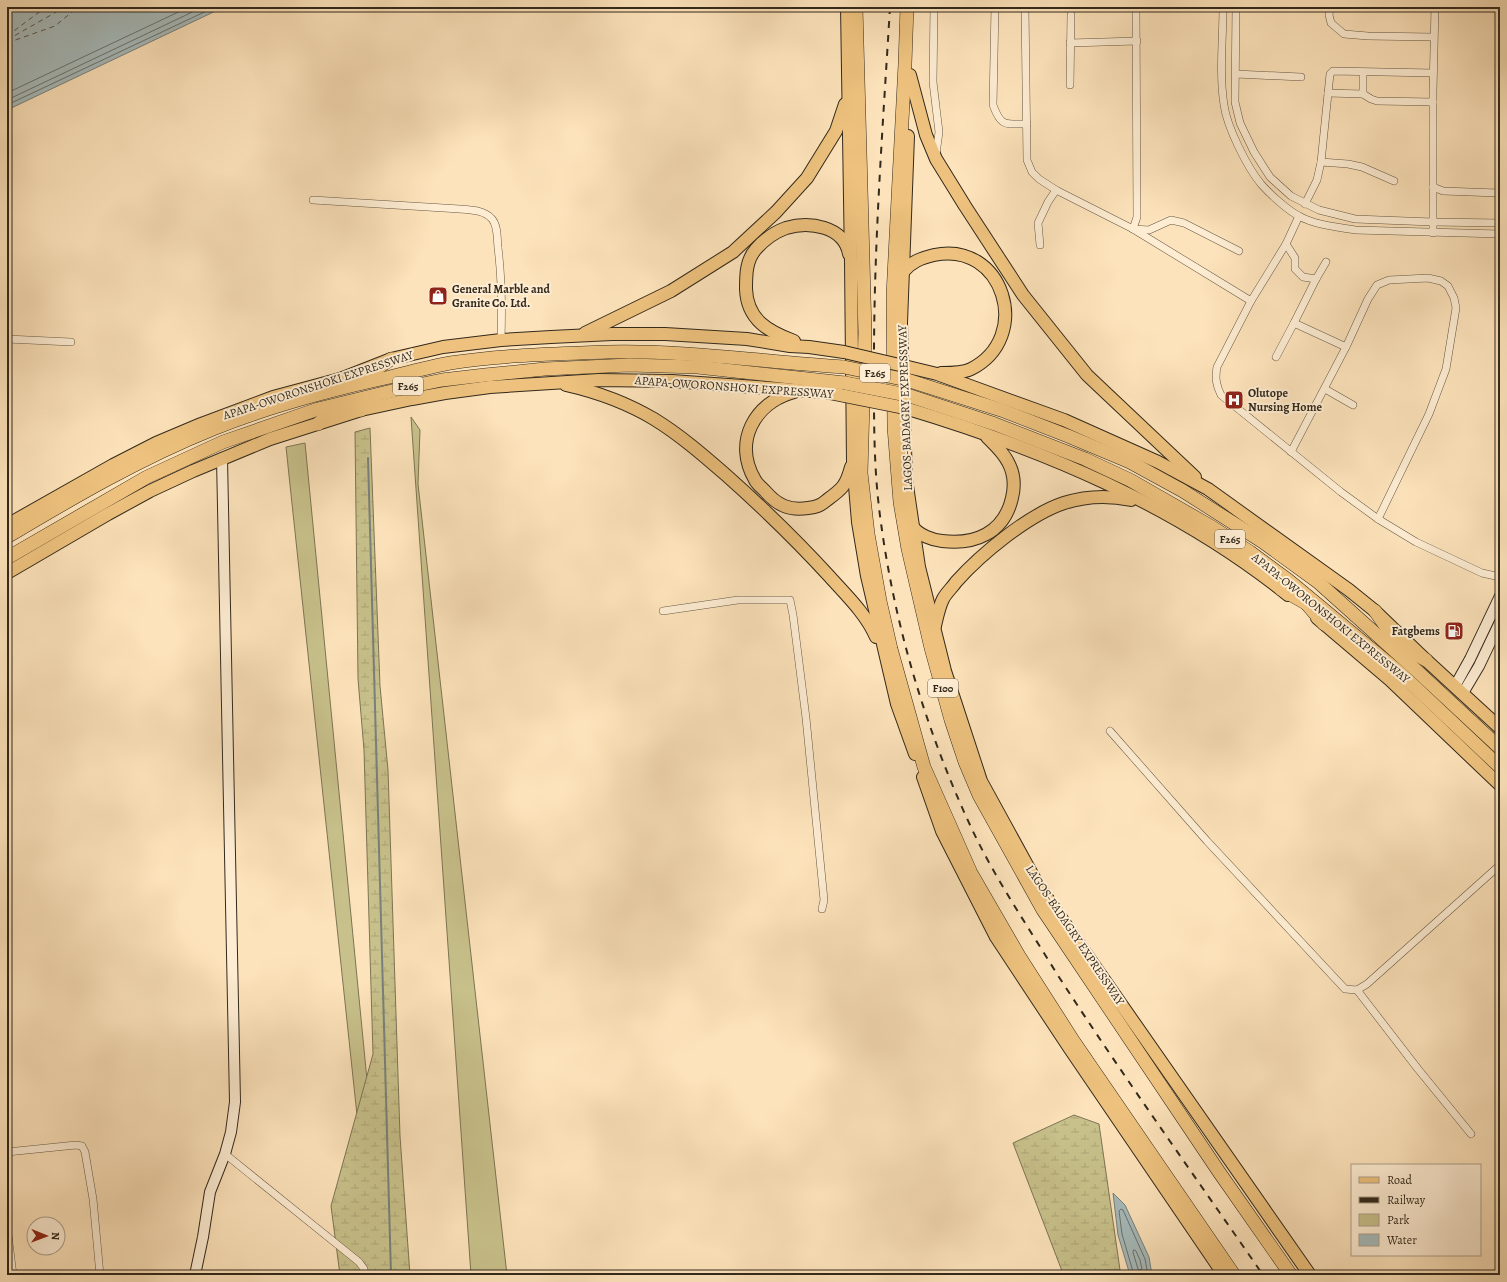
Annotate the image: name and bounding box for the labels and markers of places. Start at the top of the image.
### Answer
place label: General Marble and Granite Co. Ltd. [452,281,550,311]
shop icon: General Marble and Granite Co. Ltd. [427,285,449,307]
place label: Olutope Nursing Home [1248,385,1322,415]
hospital icon: Olutope Nursing Home [1223,389,1245,411]
fuel station icon: Fatgbems [1443,620,1465,642]
place label: Fatgbems [1392,623,1440,639]

